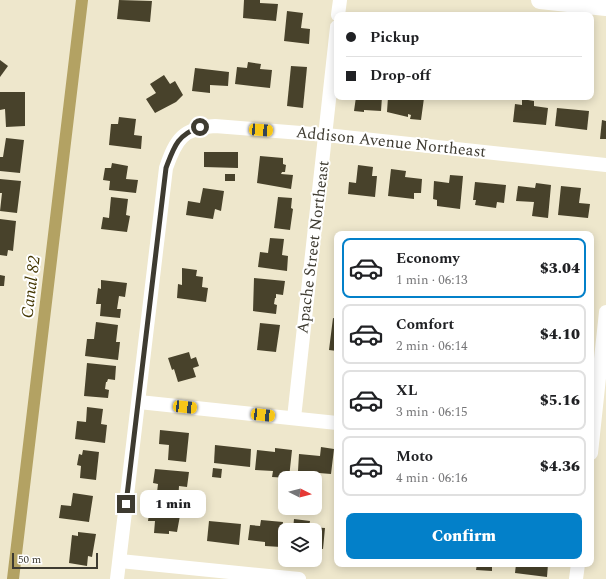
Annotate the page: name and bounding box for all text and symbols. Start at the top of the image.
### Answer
text: Pickup [370,26,419,49]
text: Drop-off [370,64,431,87]
route start [191,118,209,136]
street label: Addison Avenue Northeast [295,120,488,164]
car [249,123,273,137]
street label: Apache Street Northeast [290,159,336,335]
text: Economy [396,247,460,270]
icon: car [348,250,384,286]
water label: Canal 82 [14,254,48,320]
text: $3.04 [540,257,580,280]
text: 1 min · 06:13 [396,270,468,290]
text: Comfort [396,313,454,336]
icon: car [348,316,384,352]
text: $4.10 [540,323,580,346]
text: 2 min · 06:14 [396,336,468,356]
text: XL [396,379,417,402]
icon: car [348,382,384,418]
text: $5.16 [540,389,580,412]
car [172,400,198,414]
text: 3 min · 06:15 [396,402,468,422]
car [250,408,276,422]
text: Moto [396,445,433,468]
icon: car [348,448,384,484]
text: $4.36 [540,455,580,478]
text: 4 min · 06:16 [396,468,468,488]
north arrow [278,471,322,515]
map controls [278,471,322,567]
callout: 1 min [140,490,206,518]
text: 1 min [155,494,191,514]
route end [117,495,135,513]
button: Confirm [346,513,582,559]
button: layers [278,523,322,567]
scale bar [12,551,98,570]
text: 50 m [18,551,41,568]

